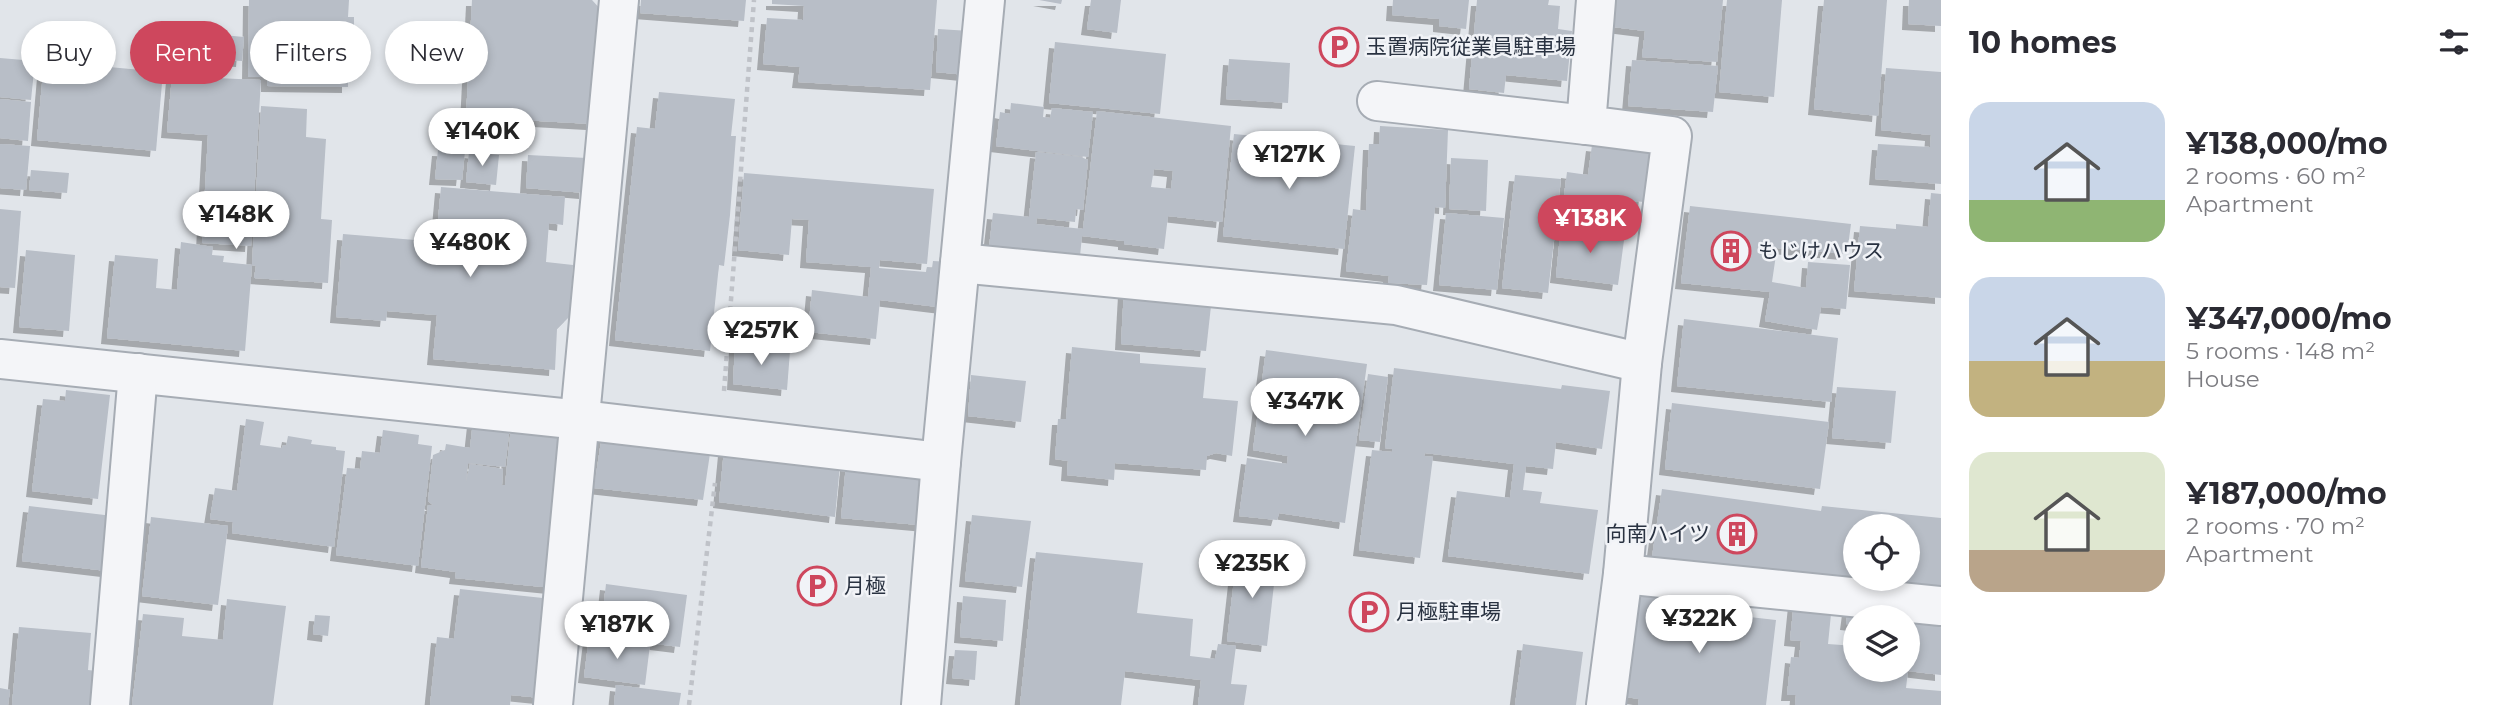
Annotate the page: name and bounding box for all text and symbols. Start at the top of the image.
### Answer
chip: Buy [21,21,116,84]
chip: Rent [130,21,236,84]
chip: Filters [250,21,371,84]
chip: New [385,21,488,84]
icon: filters [2435,23,2473,61]
text: 10 homes [1969,24,2117,61]
parking icon: 玉置病院従業員駐車場 [1318,26,1360,68]
place label: 玉置病院従業員駐車場 [1366,34,1576,59]
pin: ¥140K [433,108,531,168]
text: ¥140K [444,117,520,145]
text: ¥138,000/mo [2186,125,2388,162]
icon: home [2025,130,2109,214]
pin: ¥127K [1240,132,1338,191]
text: ¥127K [1253,140,1325,168]
text: 2 rooms · 60 m² [2186,162,2366,190]
text: Apartment [2186,190,2314,218]
pin: ¥148K [187,191,285,251]
pin: ¥138K [1541,196,1639,255]
text: ¥148K [199,200,273,228]
text: ¥138K [1554,204,1626,232]
pin: ¥480K [421,219,519,279]
text: ¥480K [430,228,510,256]
building icon: もじけハウス [1710,230,1752,272]
place label: もじけハウス [1758,238,1884,263]
text: ¥347,000/mo [2186,300,2392,337]
icon: home [2025,305,2109,389]
pin: ¥257K [712,308,810,367]
text: ¥257K [723,316,799,344]
text: 5 rooms · 148 m² [2186,337,2375,365]
text: House [2186,365,2260,393]
pin: ¥347K [1256,378,1354,438]
text: ¥347K [1267,387,1343,415]
text: ¥187,000/mo [2186,475,2387,512]
icon: home [2025,480,2109,564]
text: 2 rooms · 70 m² [2186,512,2365,540]
building icon: 向南ハイツ [1716,513,1758,555]
map controls [1843,514,1920,682]
button: locate [1843,514,1920,591]
place label: 向南ハイツ [1605,521,1710,546]
pin: ¥235K [1203,540,1301,600]
text: Apartment [2186,540,2314,568]
text: ¥235K [1215,549,1289,577]
parking icon: 月極 [796,565,838,607]
place label: 月極 [844,573,886,598]
parking icon: 月極駐車場 [1348,591,1390,633]
pin: ¥322K [1650,596,1748,655]
place label: 月極駐車場 [1396,599,1501,624]
pin: ¥187K [568,602,666,661]
text: ¥322K [1662,604,1736,632]
button: layers [1843,605,1920,682]
text: ¥187K [580,610,654,638]

